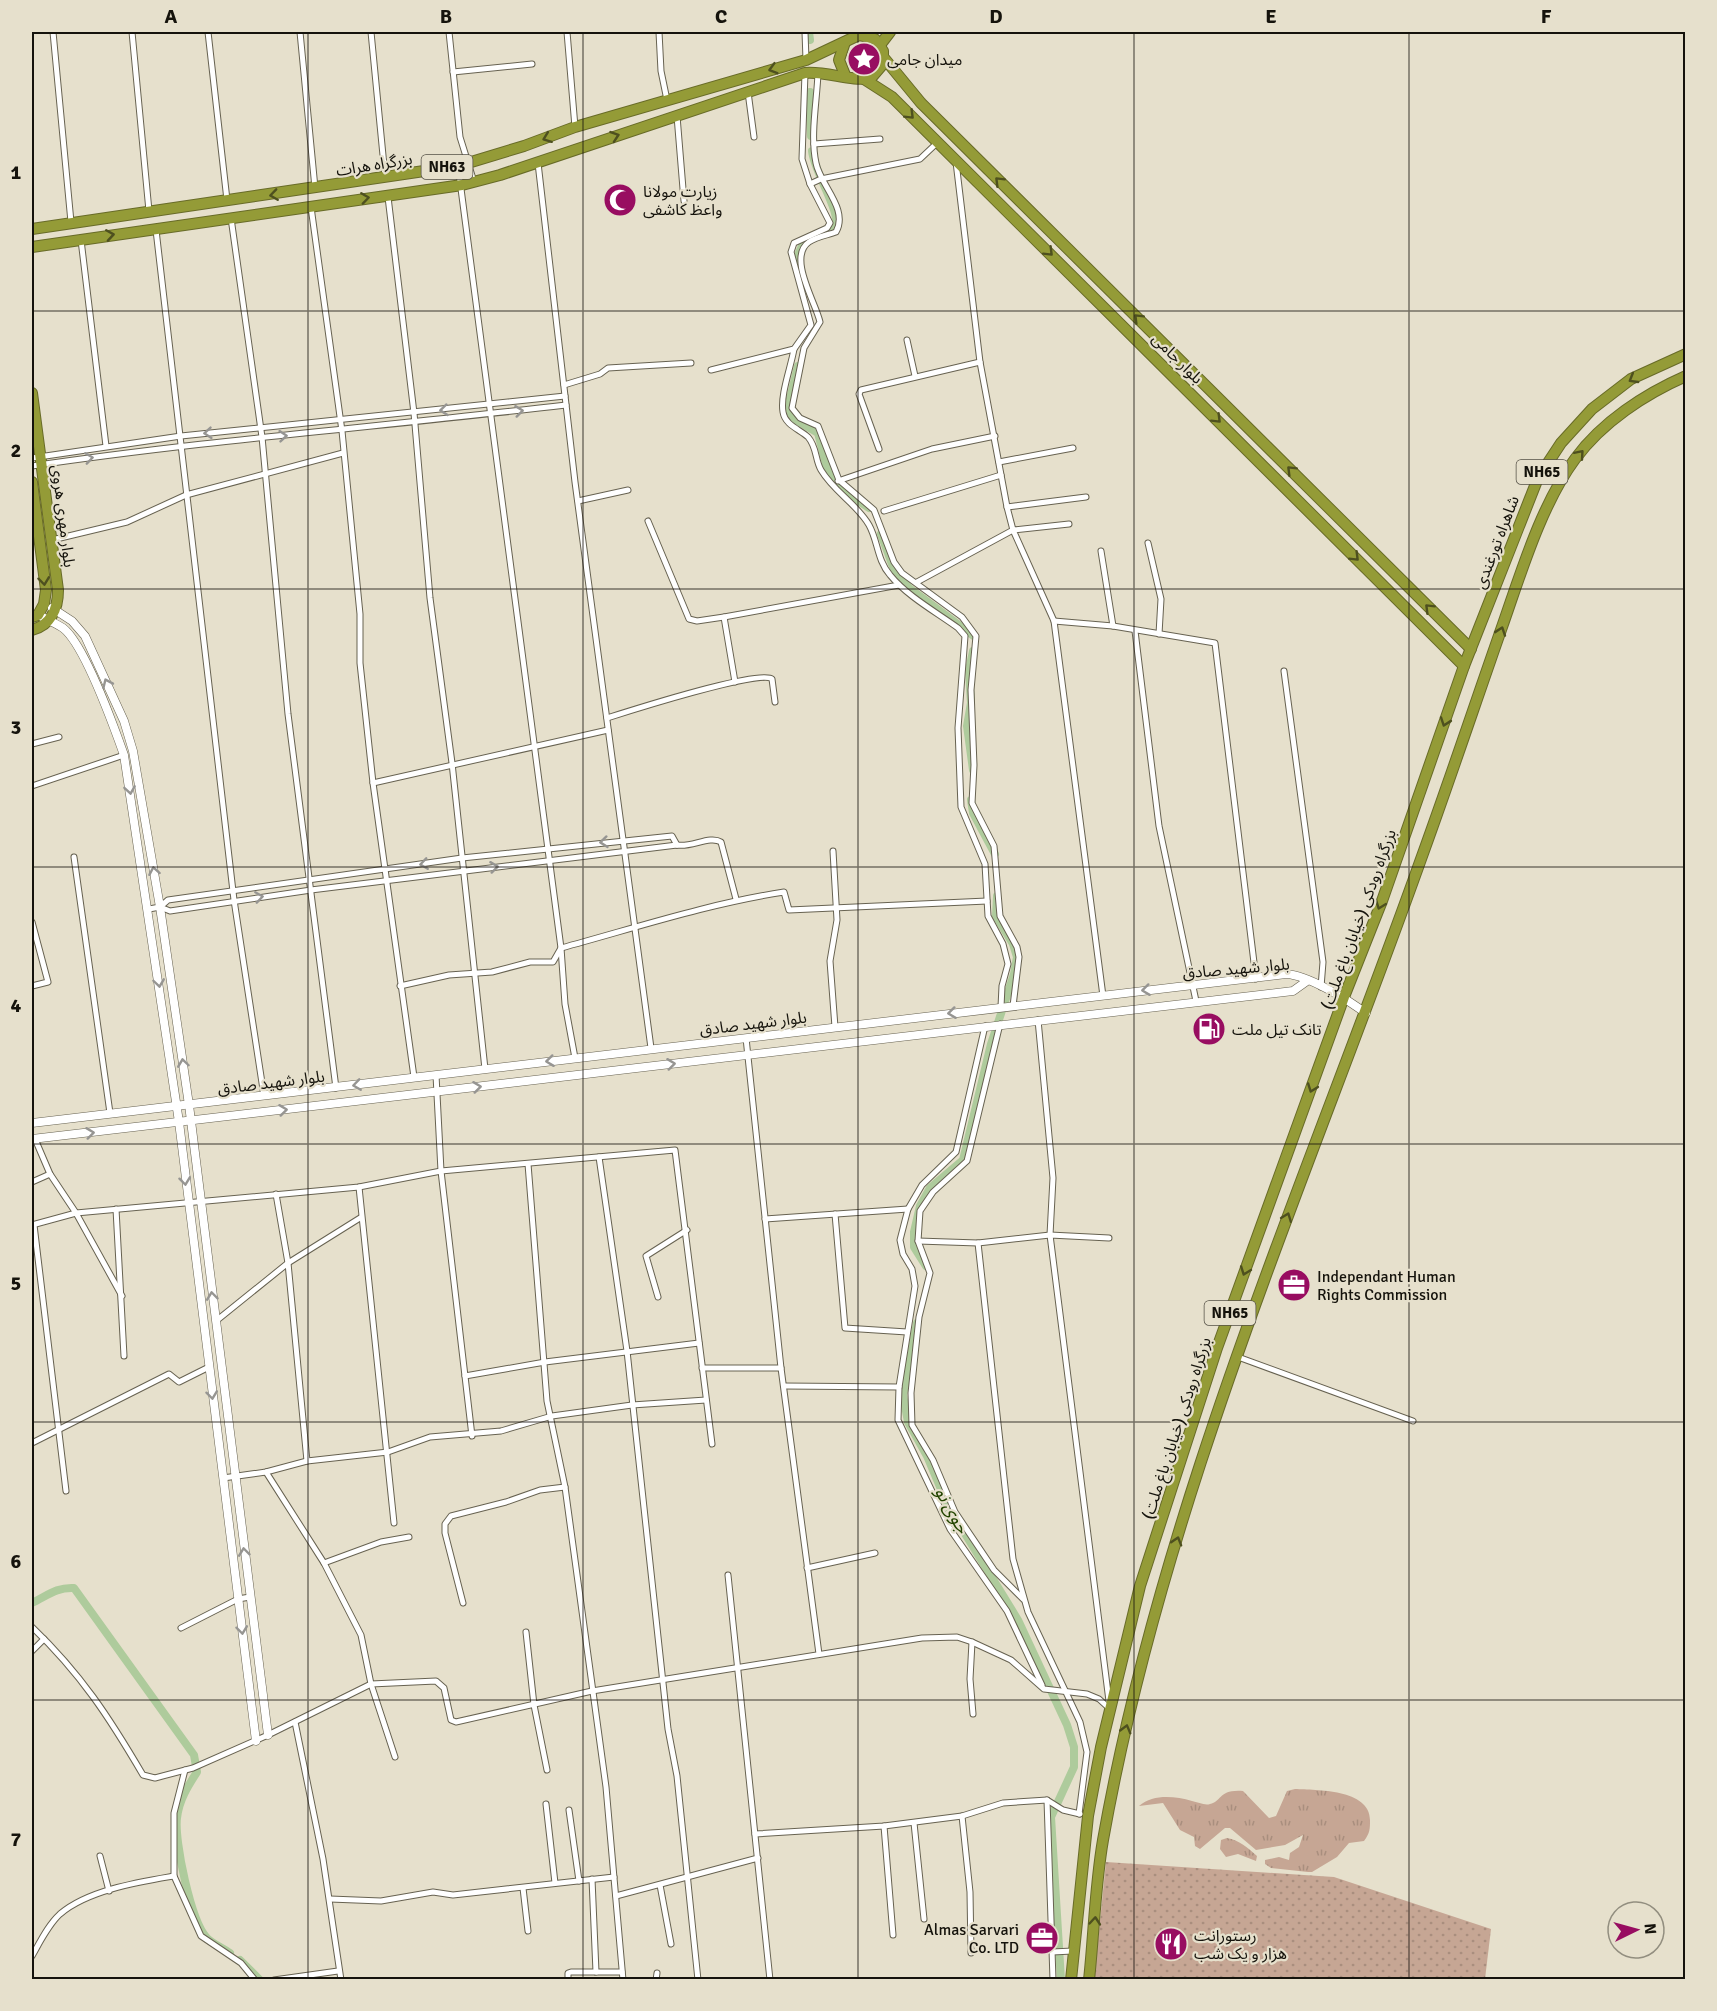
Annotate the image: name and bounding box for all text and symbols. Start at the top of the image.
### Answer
text: A [165,4,178,29]
text: B [440,4,452,29]
text: C [715,4,727,29]
text: D [989,4,1003,29]
text: E [1265,4,1277,29]
text: F [1541,4,1552,29]
place icon: میدان جامی [846,41,882,77]
place label: میدان جامی [887,50,962,70]
one-way arrow [769,62,779,74]
one-way arrow [903,107,914,118]
one-way arrow [542,130,552,143]
one-way arrow [609,131,620,144]
street label: بزرگراه هرات [335,149,414,181]
road number: NH63 [422,155,472,179]
text: 1 [11,160,22,185]
one-way arrow [996,177,1007,188]
mosque icon: زیارت مولانا واعظ کاشفی [602,182,638,218]
place label: زیارت مولانا واعظ کاشفی [643,182,722,220]
one-way arrow [270,188,279,200]
one-way arrow [361,192,370,205]
one-way arrow [105,229,115,242]
one-way arrow [1042,245,1052,256]
one-way arrow [1134,315,1145,326]
street label: بلوار جامی [1148,329,1207,388]
one-way arrow [1629,372,1639,383]
one-way arrow [440,403,449,416]
one-way arrow [514,405,523,418]
one-way arrow [1210,411,1221,422]
one-way arrow [204,426,213,439]
one-way arrow [279,430,288,443]
text: 2 [11,438,21,463]
one-way arrow [1572,450,1583,461]
one-way arrow [85,452,94,465]
road number: NH65 [1516,460,1568,484]
street label: بلوار مهری هروی [47,464,79,569]
one-way arrow [1287,467,1298,478]
street label: شاهراه تورغندی [1470,493,1524,592]
one-way arrow [1348,549,1359,560]
one-way arrow [38,577,50,586]
one-way arrow [1426,604,1437,615]
one-way arrow [1493,626,1506,637]
one-way arrow [102,678,114,689]
text: 3 [11,715,21,740]
one-way arrow [1440,716,1453,727]
one-way arrow [123,785,136,795]
street label: بزرگراه رودکی (خیابان باغ ملت) [1317,827,1403,1013]
one-way arrow [599,835,608,848]
one-way arrow [419,857,428,869]
one-way arrow [489,861,498,873]
one-way arrow [148,866,161,876]
one-way arrow [254,891,263,904]
one-way arrow [1375,899,1387,910]
street label: بلوار شهید صادق [1182,954,1291,984]
one-way arrow [153,978,165,987]
one-way arrow [1141,984,1151,996]
text: 4 [11,993,22,1018]
one-way arrow [948,1007,957,1019]
street label: بلوار شهید صادق [698,1008,808,1040]
fuel station icon: تانک تیل ملت [1191,1011,1227,1047]
place label: تانک تیل ملت [1232,1020,1322,1040]
one-way arrow [546,1054,555,1067]
one-way arrow [666,1058,675,1071]
one-way arrow [177,1059,189,1068]
street label: بلوار شهید صادق [216,1067,326,1099]
one-way arrow [352,1078,361,1090]
one-way arrow [472,1081,482,1094]
one-way arrow [1306,1082,1319,1093]
one-way arrow [279,1105,288,1117]
one-way arrow [85,1127,94,1139]
one-way arrow [179,1176,191,1185]
one-way arrow [1280,1212,1293,1223]
one-way arrow [1240,1265,1252,1276]
office icon: Independant Human Rights Commission [1276,1267,1312,1303]
place label: Independant Human Rights Commission [1317,1267,1456,1305]
text: 5 [11,1271,21,1296]
one-way arrow [206,1292,219,1301]
road number: NH65 [1204,1301,1256,1325]
street label: بزرگراه رودکی (خیابان باغ ملت) [1138,1335,1218,1522]
one-way arrow [206,1390,218,1399]
water label: جوی نو [930,1483,974,1538]
one-way arrow [1170,1536,1182,1547]
one-way arrow [239,1548,251,1557]
text: 6 [11,1549,22,1574]
one-way arrow [236,1625,248,1635]
one-way arrow [1119,1724,1131,1735]
text: 7 [11,1827,22,1852]
north arrow [1606,1900,1666,1960]
one-way arrow [1088,1917,1101,1926]
place label: Almas Sarvari Co. LTD [924,1920,1019,1958]
office icon: Almas Sarvari Co. LTD [1024,1920,1060,1956]
text: N [1639,1922,1660,1935]
restaurant icon: رستورانت هزار و یک شب [1153,1926,1189,1962]
place label: رستورانت هزار و یک شب [1194,1926,1287,1964]

